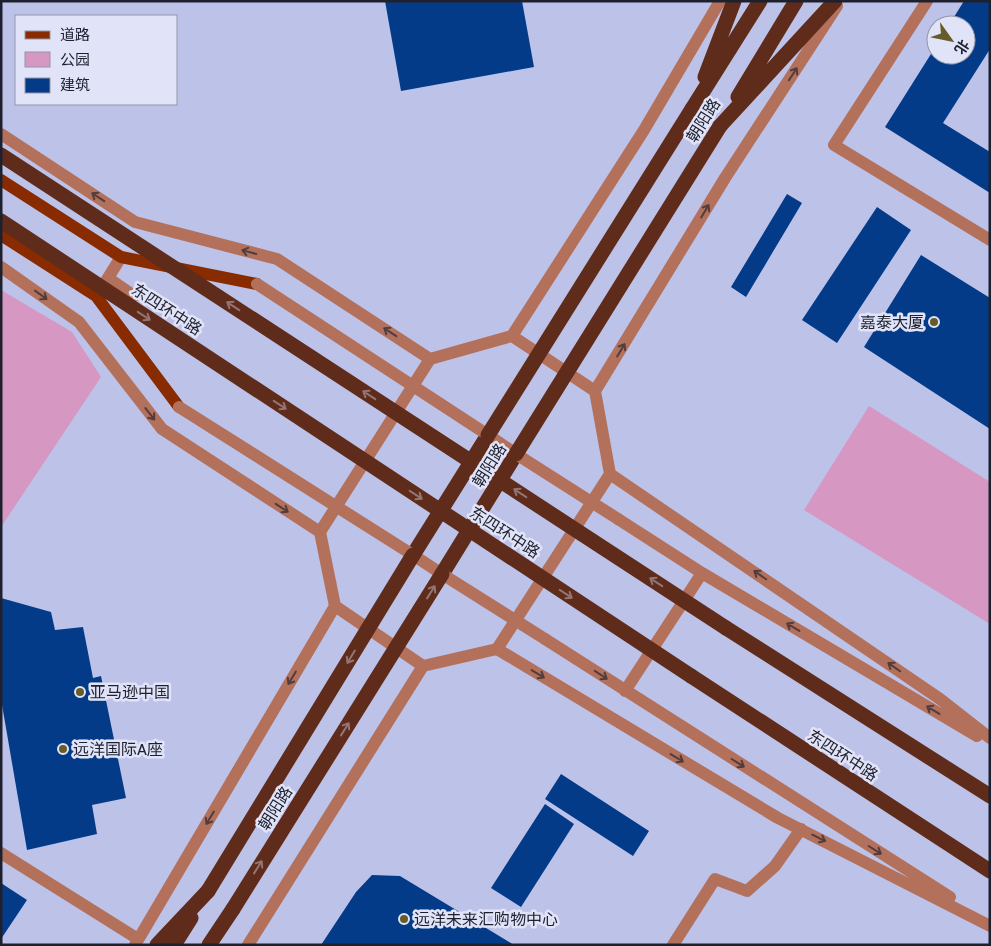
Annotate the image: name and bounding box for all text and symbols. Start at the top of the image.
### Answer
legend [15,15,178,105]
north arrow [926,15,976,65]
text: 道路 [60,26,90,44]
text: 北 [951,36,973,58]
text: 公园 [60,51,90,69]
one-way arrow [788,67,798,81]
text: 建筑 [60,76,90,94]
street label: 朝阳路 [683,95,724,146]
one-way arrow [92,192,106,202]
one-way arrow [701,204,711,218]
one-way arrow [242,247,258,256]
street label: 东四环中路 [128,280,205,339]
one-way arrow [34,289,48,300]
one-way arrow [226,301,240,312]
one-way arrow [137,311,151,321]
place label: 嘉泰大厦 [860,313,924,332]
marker: 嘉泰大厦 [928,316,940,328]
one-way arrow [383,327,397,337]
one-way arrow [616,343,626,357]
one-way arrow [362,390,376,400]
one-way arrow [273,400,287,410]
one-way arrow [145,407,156,420]
street label: 朝阳路 [469,440,510,491]
one-way arrow [513,488,527,499]
one-way arrow [408,490,422,500]
one-way arrow [274,503,288,513]
street label: 东四环中路 [466,503,543,562]
one-way arrow [754,570,768,580]
one-way arrow [649,577,663,587]
one-way arrow [426,585,436,599]
one-way arrow [559,588,573,599]
one-way arrow [787,621,801,631]
one-way arrow [345,649,355,663]
one-way arrow [887,662,901,672]
one-way arrow [531,670,545,680]
one-way arrow [287,671,297,685]
one-way arrow [593,671,607,681]
place label: 亚马逊中国 [90,683,170,702]
marker: 亚马逊中国 [74,686,86,698]
one-way arrow [926,704,940,714]
one-way arrow [340,723,350,737]
street label: 东四环中路 [804,726,881,785]
place label: 远洋国际A座 [73,740,163,759]
marker: 远洋国际A座 [57,743,69,755]
one-way arrow [670,753,684,763]
one-way arrow [730,758,744,768]
street label: 朝阳路 [255,783,296,834]
one-way arrow [204,811,214,825]
one-way arrow [811,833,826,843]
one-way arrow [868,844,882,855]
one-way arrow [254,861,264,875]
place label: 远洋未来汇购物中心 [414,910,558,929]
marker: 远洋未来汇购物中心 [398,913,410,925]

